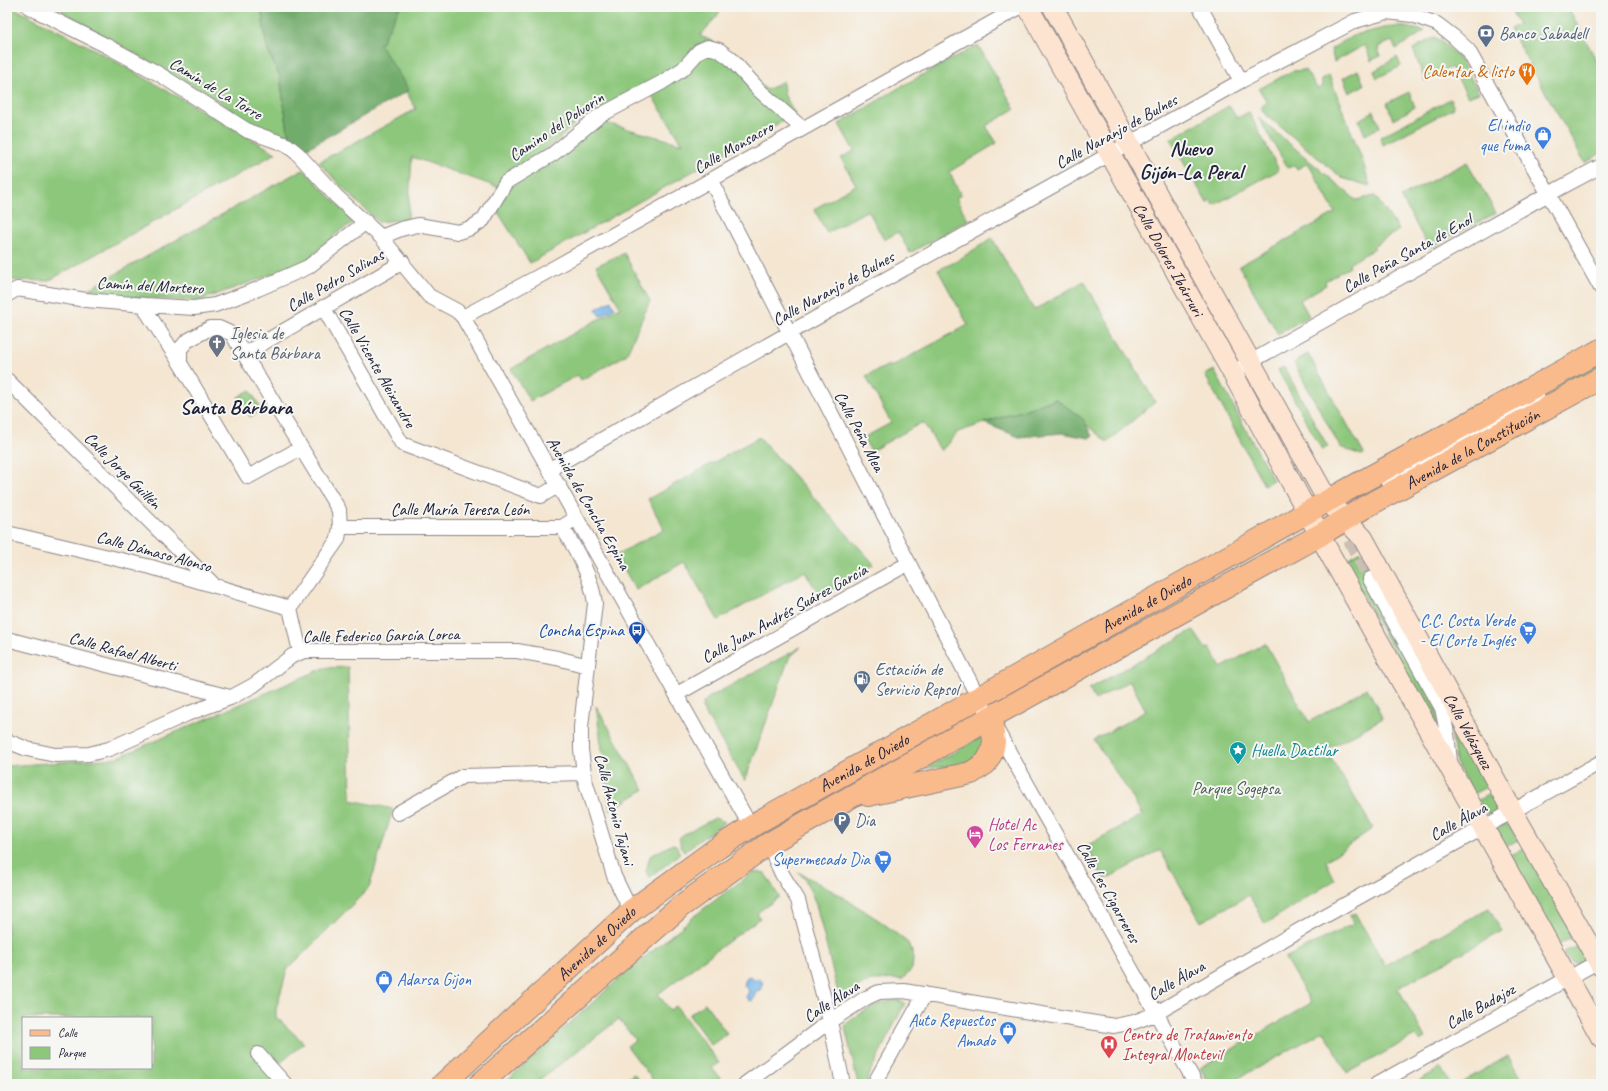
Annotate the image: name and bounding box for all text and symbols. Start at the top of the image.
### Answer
bank icon: Banco Sabadell [1476,23,1496,48]
place label: Banco Sabadell [1499,23,1590,44]
street label: Camín de La Torre [166,53,267,125]
place label: Calentar & listo [1422,61,1516,82]
restaurant icon: Calentar & listo [1517,61,1537,86]
street label: Camino del Polvorin [505,87,608,166]
street label: Calle Naranjo de Bulnes [1052,88,1183,174]
street label: Calle Monsacro [690,115,778,179]
place label: El indio que fuma [1480,115,1532,156]
shop icon: El indio que fuma [1533,125,1553,150]
district label: Nuevo Gijón-La Peral [1139,135,1247,185]
street label: Calle Dolores Ibárruri [1128,199,1210,322]
street label: Calle Peña Santa de Enol [1339,208,1478,298]
street label: Calle Pedro Salinas [283,243,389,317]
street label: Calle Naranjo de Bulnes [769,245,900,331]
street label: Camín del Mortero [96,272,205,299]
street label: Calle Vicente Aleixandre [335,303,421,433]
place label: Iglesia de Santa Bárbara [230,323,321,364]
church icon: Iglesia de Santa Bárbara [207,333,227,358]
street label: Calle Peña Mea [830,387,890,477]
district label: Santa Bárbara [180,394,294,420]
street label: Avenida de la Constitución [1402,403,1544,494]
street label: Calle Jorge Guillén [80,427,167,514]
street label: Avenida de Concha Espina [542,433,636,575]
street label: Calle María Teresa León [391,499,531,520]
street label: Calle Dámaso Alonso [94,526,214,577]
street label: Calle Juan Andrés Suárez García [698,558,872,668]
street label: Avenida de Oviedo [1097,570,1196,637]
place label: C.C. Costa Verde - El Corte Inglés [1419,610,1517,651]
place label: Concha Espina [538,620,626,641]
bus stop icon: Concha Espina [627,620,647,645]
supermarket icon: C.C. Costa Verde - El Corte Inglés [1518,620,1538,645]
street label: Calle Federico García Lorca [302,624,462,647]
street label: Calle Rafael Alberti [67,627,181,676]
place label: Estación de Servicio Repsol [875,659,962,700]
fuel station icon: Estación de Servicio Repsol [852,669,872,694]
street label: Calle Velázquez [1439,689,1498,774]
street label: Avenida de Oviedo [815,729,914,797]
place icon: Huella Dactilar [1228,740,1248,765]
place label: Huella Dactilar [1251,740,1339,761]
street label: Calle Antonio Tajani [590,751,640,869]
park label: Parque Sogepsa [1192,778,1282,799]
street label: Calle Álava [1425,796,1492,846]
parking icon: Dia [832,810,852,835]
place label: Dia [855,810,876,831]
place label: Hotel Ac Los Ferranes [988,814,1064,855]
hotel icon: Hotel Ac Los Ferranes [965,824,985,849]
street label: Calle Les Cigarreres [1072,838,1146,948]
place label: Supermecado Dia [772,849,872,870]
supermarket icon: Supermecado Dia [873,849,893,874]
street label: Avenida de Oviedo [552,901,641,985]
street label: Calle Álava [1144,954,1209,1005]
shop icon: Adarsa Gijon [374,969,394,994]
place label: Adarsa Gijon [397,969,471,990]
street label: Calle Álava [799,974,864,1027]
street label: Calle Badajoz [1442,978,1520,1034]
place label: Auto Repuestos Amado [909,1010,997,1051]
legend [22,1017,152,1069]
shop icon: Auto Repuestos Amado [998,1020,1018,1045]
place label: Centro de Tratamiento Integral Montevil [1122,1024,1254,1065]
text: Calle [58,1025,78,1041]
hospital icon: Centro de Tratamiento Integral Montevil [1099,1034,1119,1059]
text: Parque [58,1045,87,1061]

